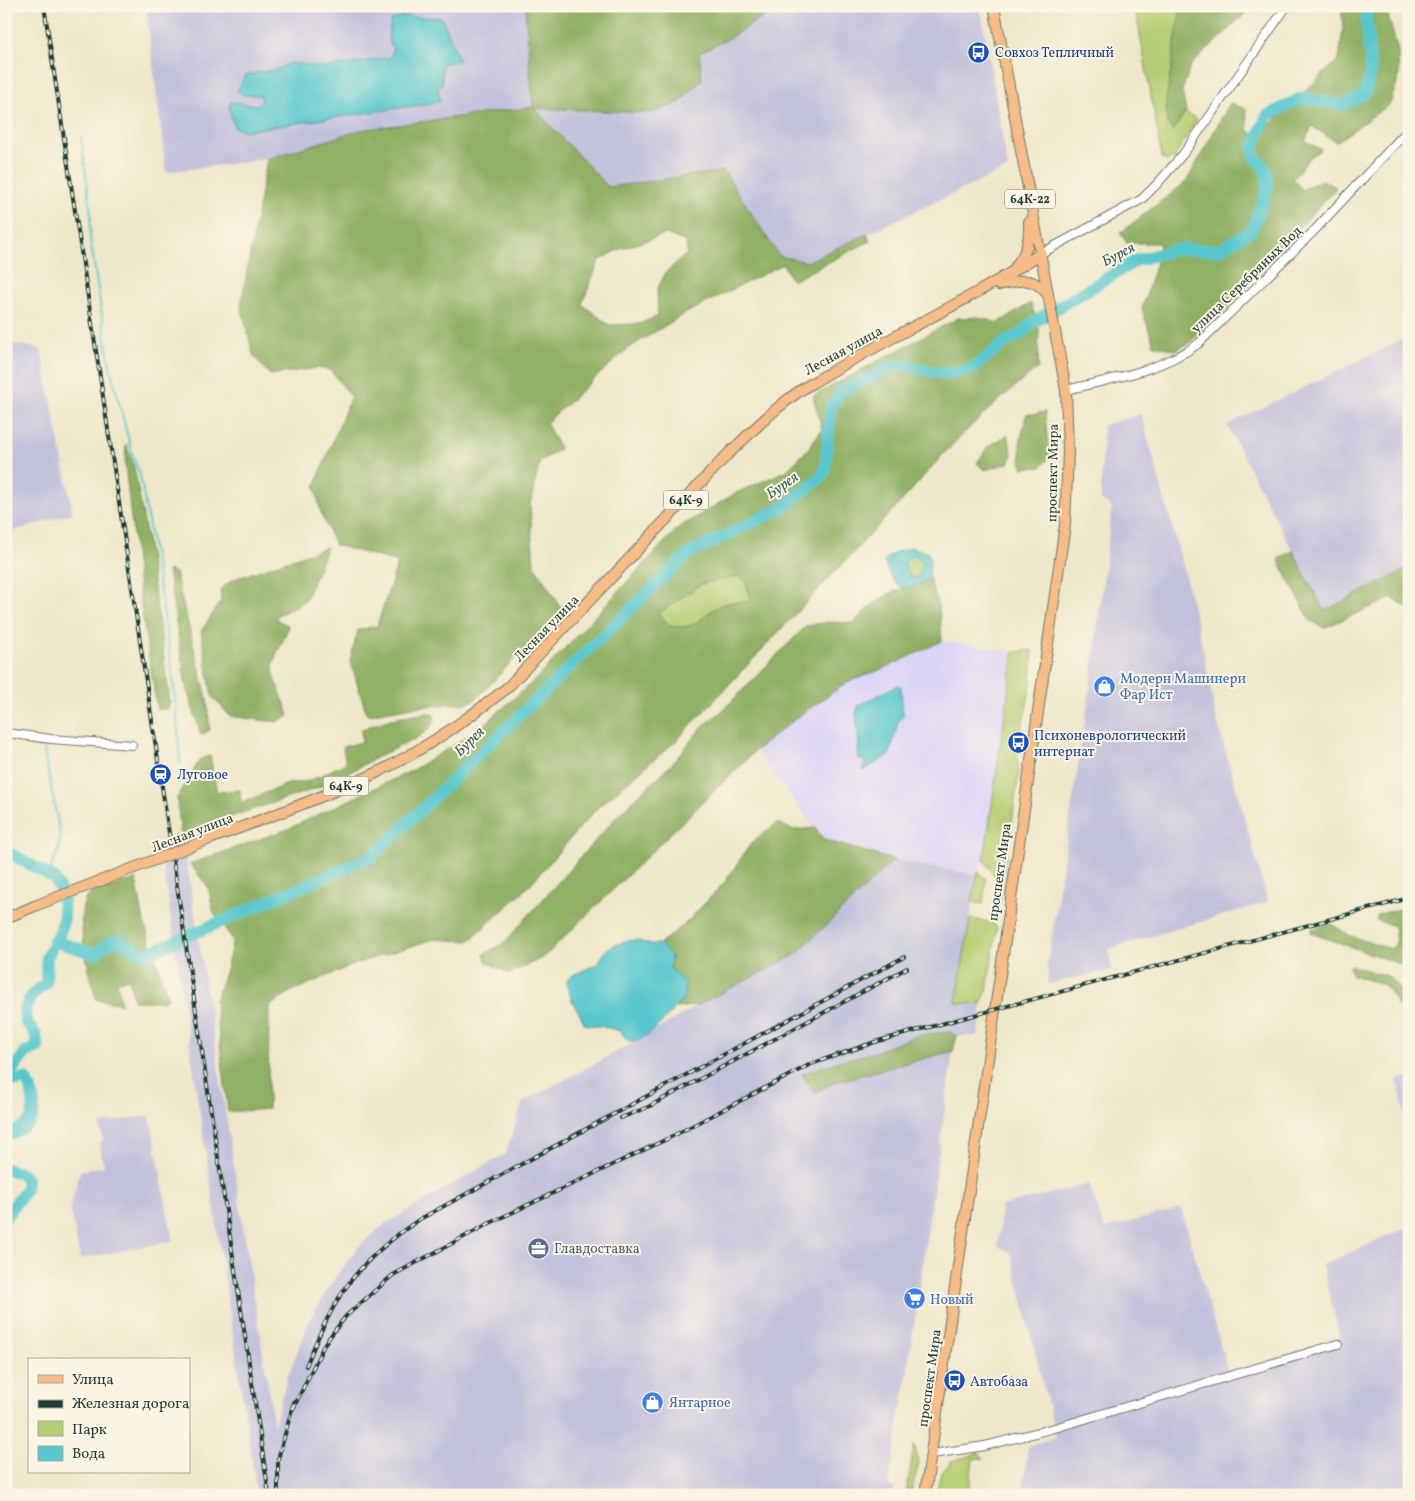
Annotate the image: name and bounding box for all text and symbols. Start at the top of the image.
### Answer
bus stop icon: Совхоз Тепличный [967,40,991,64]
place label: Совхоз Тепличный [995,44,1114,63]
road number: 64К-22 [1005,190,1055,208]
street label: улица Серебряных Вод [1187,222,1307,338]
water label: Бурея [1098,238,1139,273]
street label: Лесная улица [801,322,886,381]
street label: проспект Мира [1043,424,1064,522]
water label: Бурея [763,468,803,505]
road number: 64К-9 [664,490,708,510]
street label: Лесная улица [510,591,584,667]
place label: Модерн Машинери Фар Ист [1120,670,1246,705]
shop icon: Модерн Машинери Фар Ист [1092,674,1116,698]
water label: Бурея [450,722,490,762]
place label: Психоневрологический интернат [1034,727,1186,762]
bus stop icon: Психоневрологический интернат [1006,731,1030,755]
station icon: Луговое [149,762,173,786]
place label: Луговое [177,766,229,785]
road number: 64К-9 [324,776,368,796]
street label: Лесная улица [149,809,236,858]
street label: проспект Мира [984,822,1017,922]
office icon: Главдоставка [526,1236,550,1260]
place label: Главдоставка [554,1240,640,1259]
supermarket icon: Новый [902,1287,926,1311]
place label: Новый [930,1291,974,1310]
street label: проспект Мира [914,1328,947,1428]
legend [28,1358,190,1474]
bus stop icon: Автобаза [942,1369,966,1393]
text: Улица [72,1370,114,1391]
place label: Автобаза [970,1373,1028,1392]
shop icon: Янтарное [641,1390,665,1414]
text: Железная дорога [72,1394,189,1415]
place label: Янтарное [669,1394,731,1413]
text: Парк [72,1420,107,1441]
text: Вода [72,1444,105,1465]

